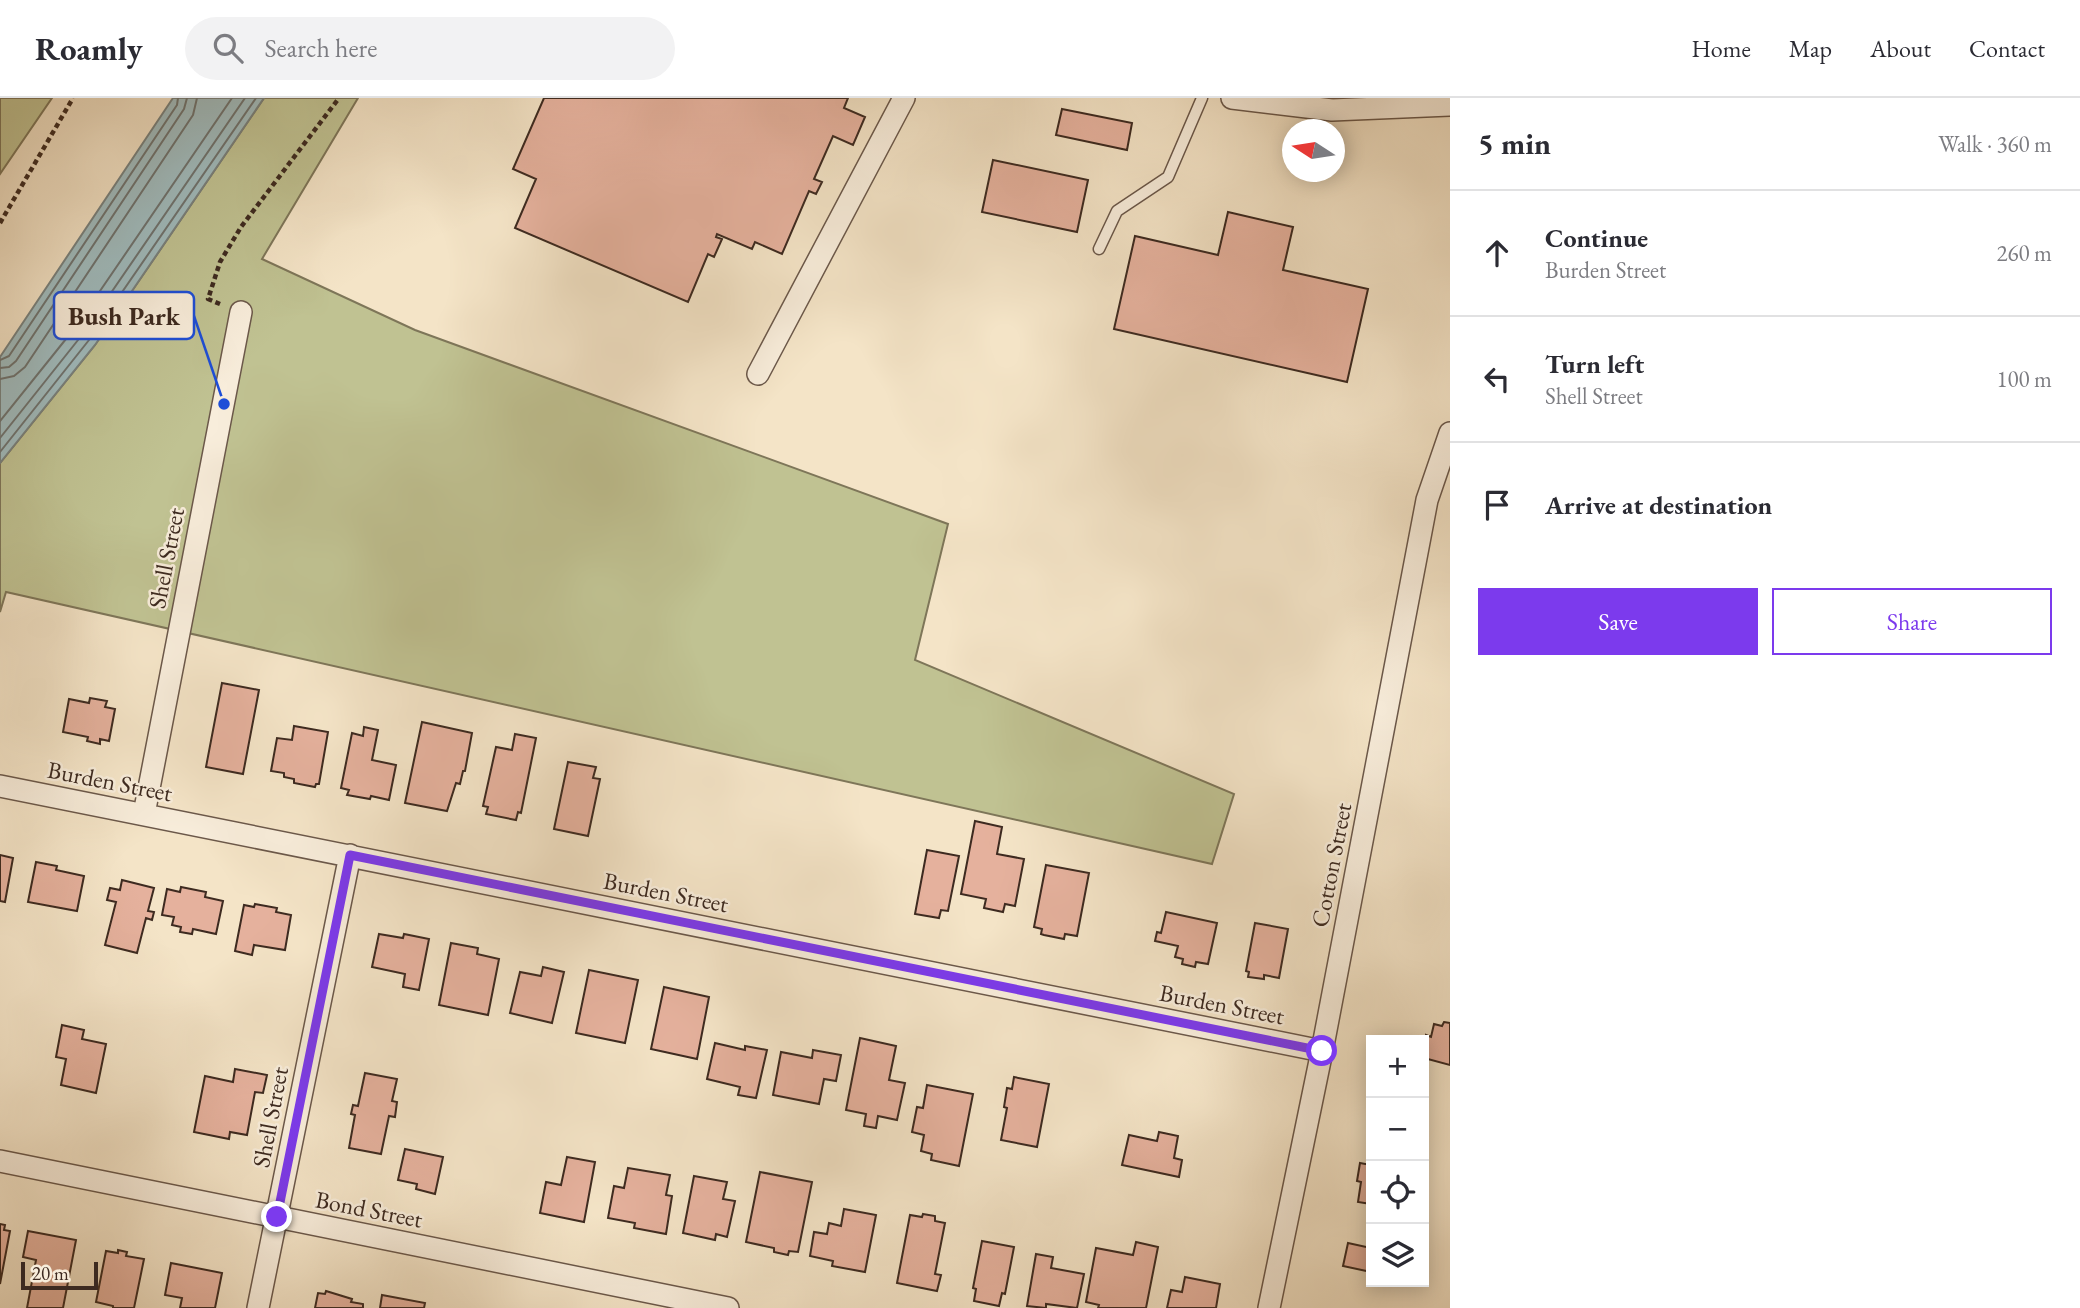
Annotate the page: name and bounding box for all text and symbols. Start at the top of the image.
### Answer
search box [185,17,675,80]
text: Roamly [35,27,143,70]
icon: search [209,29,247,67]
text: Search here [265,31,377,65]
text: Home [1691,33,1751,64]
text: Map [1789,33,1832,64]
text: About [1870,33,1931,64]
text: Contact [1969,33,2045,64]
north arrow [1282,119,1345,182]
text: 5 min [1478,124,1551,163]
text: Walk · 360 m [1938,129,2052,159]
text: Continue [1545,221,1648,255]
icon: ahead [1478,234,1516,272]
text: 260 m [1996,238,2052,268]
text: Burden Street [1545,255,1666,285]
callout: Bush Park [54,292,194,339]
text: Bush Park [68,299,181,333]
text: Turn left [1545,347,1644,381]
icon: left [1478,360,1516,398]
text: 100 m [1996,364,2052,394]
text: Shell Street [1545,381,1643,411]
icon: arrive [1478,486,1516,524]
text: Arrive at destination [1545,488,1772,522]
street label: Shell Street [141,505,191,611]
button: Save [1478,588,1758,655]
button: Share [1772,588,2052,655]
street label: Burden Street [45,754,175,808]
street label: Cotton Street [1304,800,1358,930]
street label: Burden Street [601,865,731,919]
street label: Burden Street [1157,977,1287,1031]
route start [1306,1035,1337,1066]
map controls [1366,1035,1429,1287]
button: + [1366,1035,1429,1098]
street label: Shell Street [245,1064,295,1170]
button: − [1366,1098,1429,1161]
button: locate [1366,1161,1429,1224]
street label: Bond Street [313,1183,426,1235]
route end [261,1201,292,1232]
button: layers [1366,1224,1429,1287]
scale bar [21,1259,98,1291]
text: 20 m [32,1261,69,1286]

